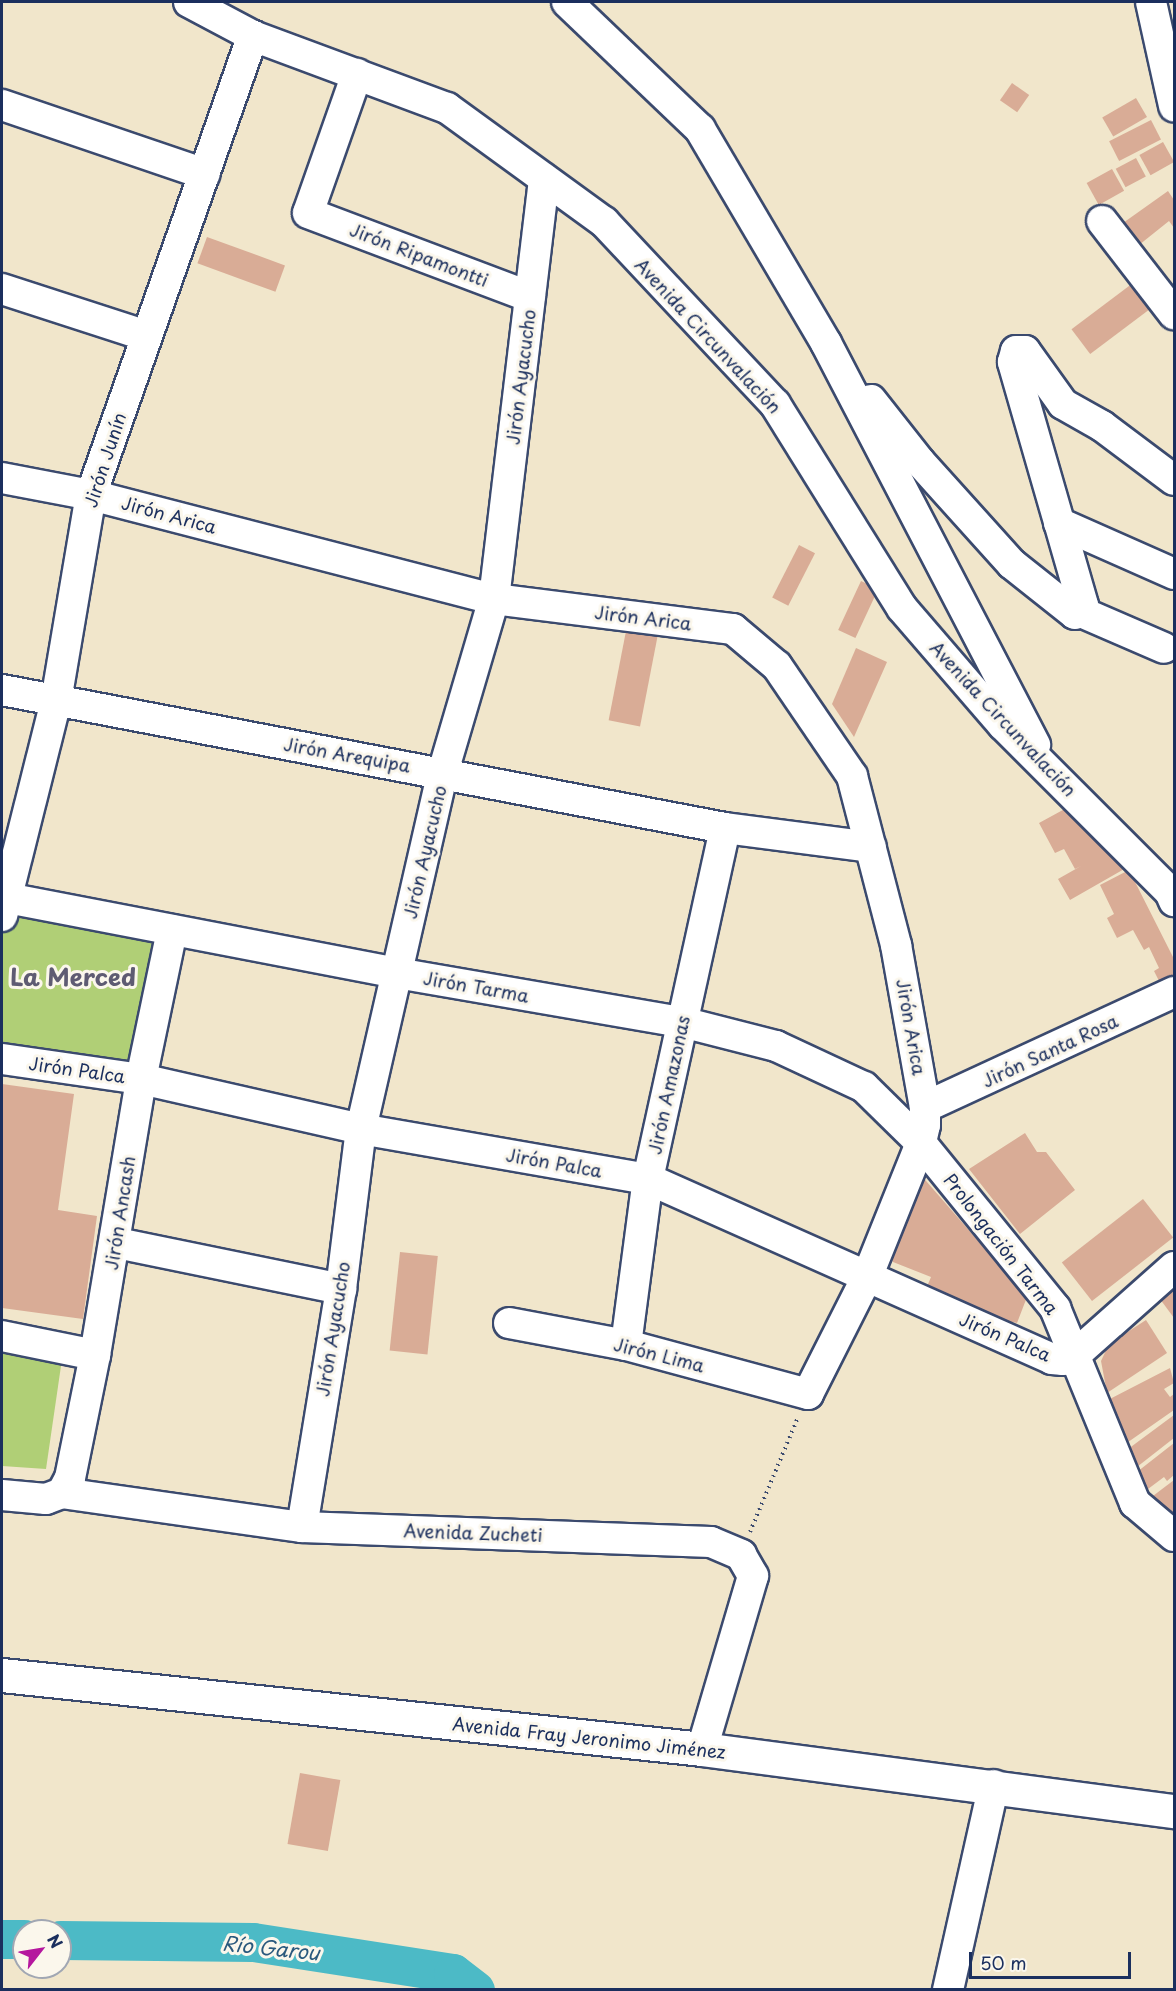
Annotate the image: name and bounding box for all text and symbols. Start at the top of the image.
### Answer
street label: Jirón Ripamontti [347,219,491,291]
street label: Avenida Circunvalación [631,254,785,418]
street label: Jirón Ayacucho [502,309,540,445]
street label: Jirón Junín [80,410,130,510]
street label: Jirón Arica [119,492,219,538]
street label: Jirón Arica [593,601,693,635]
street label: Avenida Circunvalación [926,637,1080,801]
street label: Jirón Arequipa [282,733,412,777]
street label: Jirón Ayacucho [399,784,451,920]
district label: La Merced [10,963,136,991]
street label: Jirón Tarma [422,967,530,1007]
street label: Jirón Arica [892,977,930,1077]
street label: Jirón Santa Rosa [978,1010,1122,1092]
street label: Jirón Amazonas [644,1014,694,1156]
street label: Jirón Palca [27,1053,127,1087]
street label: Jirón Palca [504,1144,604,1182]
street label: Jirón Ancash [100,1155,140,1271]
street label: Prolongación Tarma [939,1169,1063,1319]
street label: Jirón Ayacucho [312,1260,354,1398]
street label: Jirón Palca [956,1308,1054,1366]
street label: Jirón Lima [612,1333,706,1377]
street label: Avenida Zucheti [404,1520,542,1546]
street label: Avenida Fray Jeronimo Jiménez [450,1713,728,1763]
north arrow [12,1919,72,1979]
text: N [42,1929,69,1952]
water label: Río Garou [221,1931,321,1965]
scale bar [972,1940,1134,1978]
text: 50 m [980,1949,1027,1976]

